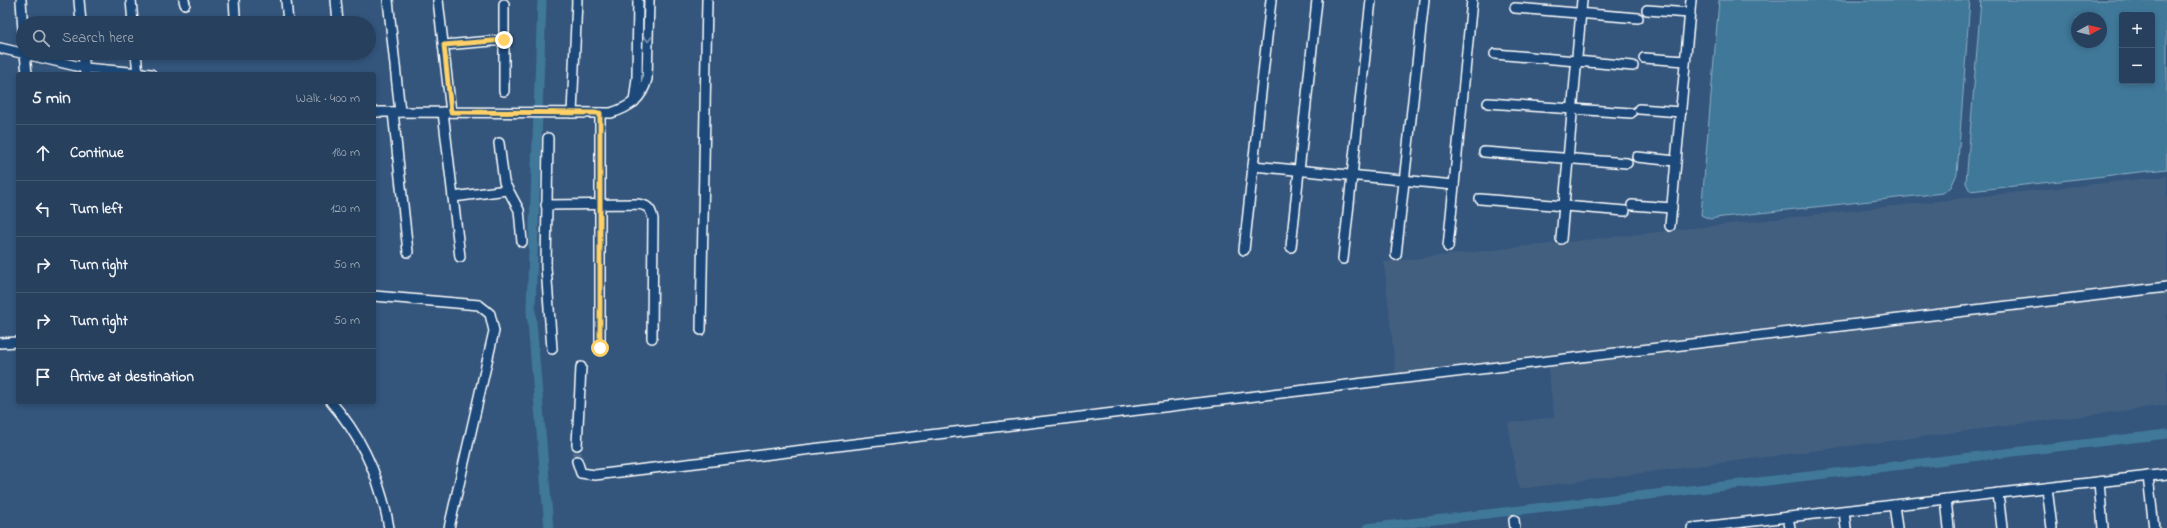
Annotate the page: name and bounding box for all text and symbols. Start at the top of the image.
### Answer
north arrow [2071,12,2107,48]
map controls [2119,12,2155,84]
button: + [2119,12,2155,48]
search box [16,16,376,60]
icon: search [30,27,52,49]
text: Search here [62,27,134,49]
route end [495,31,513,49]
one-way arrow [644,36,652,42]
button: − [2119,48,2155,84]
text: 5 min [32,86,71,111]
text: Walk · 400 m [296,89,360,108]
icon: ahead [32,142,54,164]
text: Continue [70,142,124,164]
text: 180 m [332,143,360,162]
icon: left [32,198,54,220]
text: Turn left [70,198,123,220]
text: 120 m [330,199,360,218]
icon: right [32,254,54,276]
text: Turn right [70,254,128,276]
text: 50 m [334,255,360,274]
icon: right [32,310,54,332]
text: Turn right [70,310,128,332]
text: 50 m [334,311,360,330]
route start [591,339,609,357]
icon: arrive [32,366,54,388]
text: Arrive at destination [70,366,194,388]

